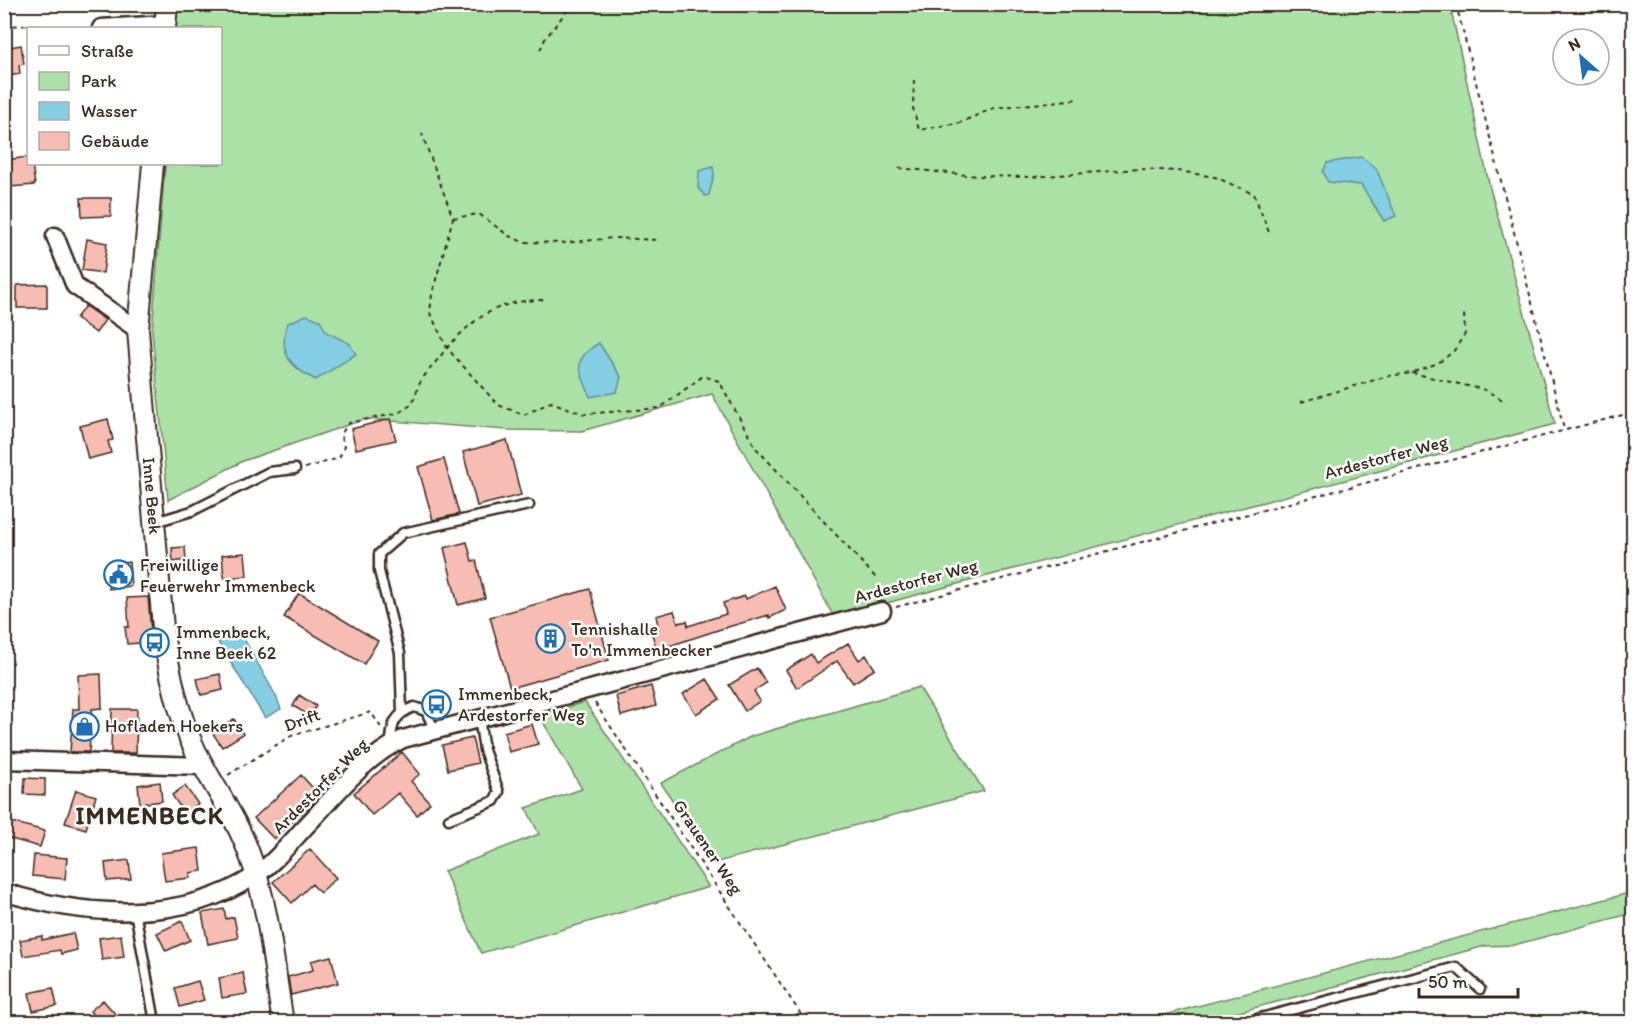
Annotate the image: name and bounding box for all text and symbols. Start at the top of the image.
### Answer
legend [27,27,222,165]
north arrow [1551,27,1611,87]
text: N [1565,33,1583,55]
text: Straße [81,40,134,62]
text: Park [81,70,116,92]
text: Wasser [81,100,138,122]
text: Gebäude [81,130,149,152]
street label: Ardestorfer Weg [1322,430,1451,484]
street label: Inne Beek [138,456,166,536]
place label: Freiwillige Feuerwehr Immenbeck [140,554,316,597]
street label: Ardestorfer Weg [852,554,981,608]
public building icon: Freiwillige Feuerwehr Immenbeck [103,559,135,591]
place label: Tennishalle To'n Immenbecker [571,618,713,661]
place label: Immenbeck, Inne Beek 62 [176,621,277,664]
building icon: Tennishalle To'n Immenbecker [534,623,566,655]
bus stop icon: Immenbeck, Inne Beek 62 [139,626,171,658]
place label: Immenbeck, Ardestorfer Weg [458,683,586,726]
bus stop icon: Immenbeck, Ardestorfer Weg [421,688,453,720]
street label: Drift [281,703,323,737]
shop icon: Hofladen Hoekers [68,710,100,742]
place label: Hofladen Hoekers [105,715,243,737]
street label: Ardestorfer Weg [267,733,373,839]
street label: Grauener Weg [668,795,748,899]
district label: IMMENBECK [75,801,225,830]
scale bar [1419,961,1518,999]
text: 50 m [1428,971,1468,993]

